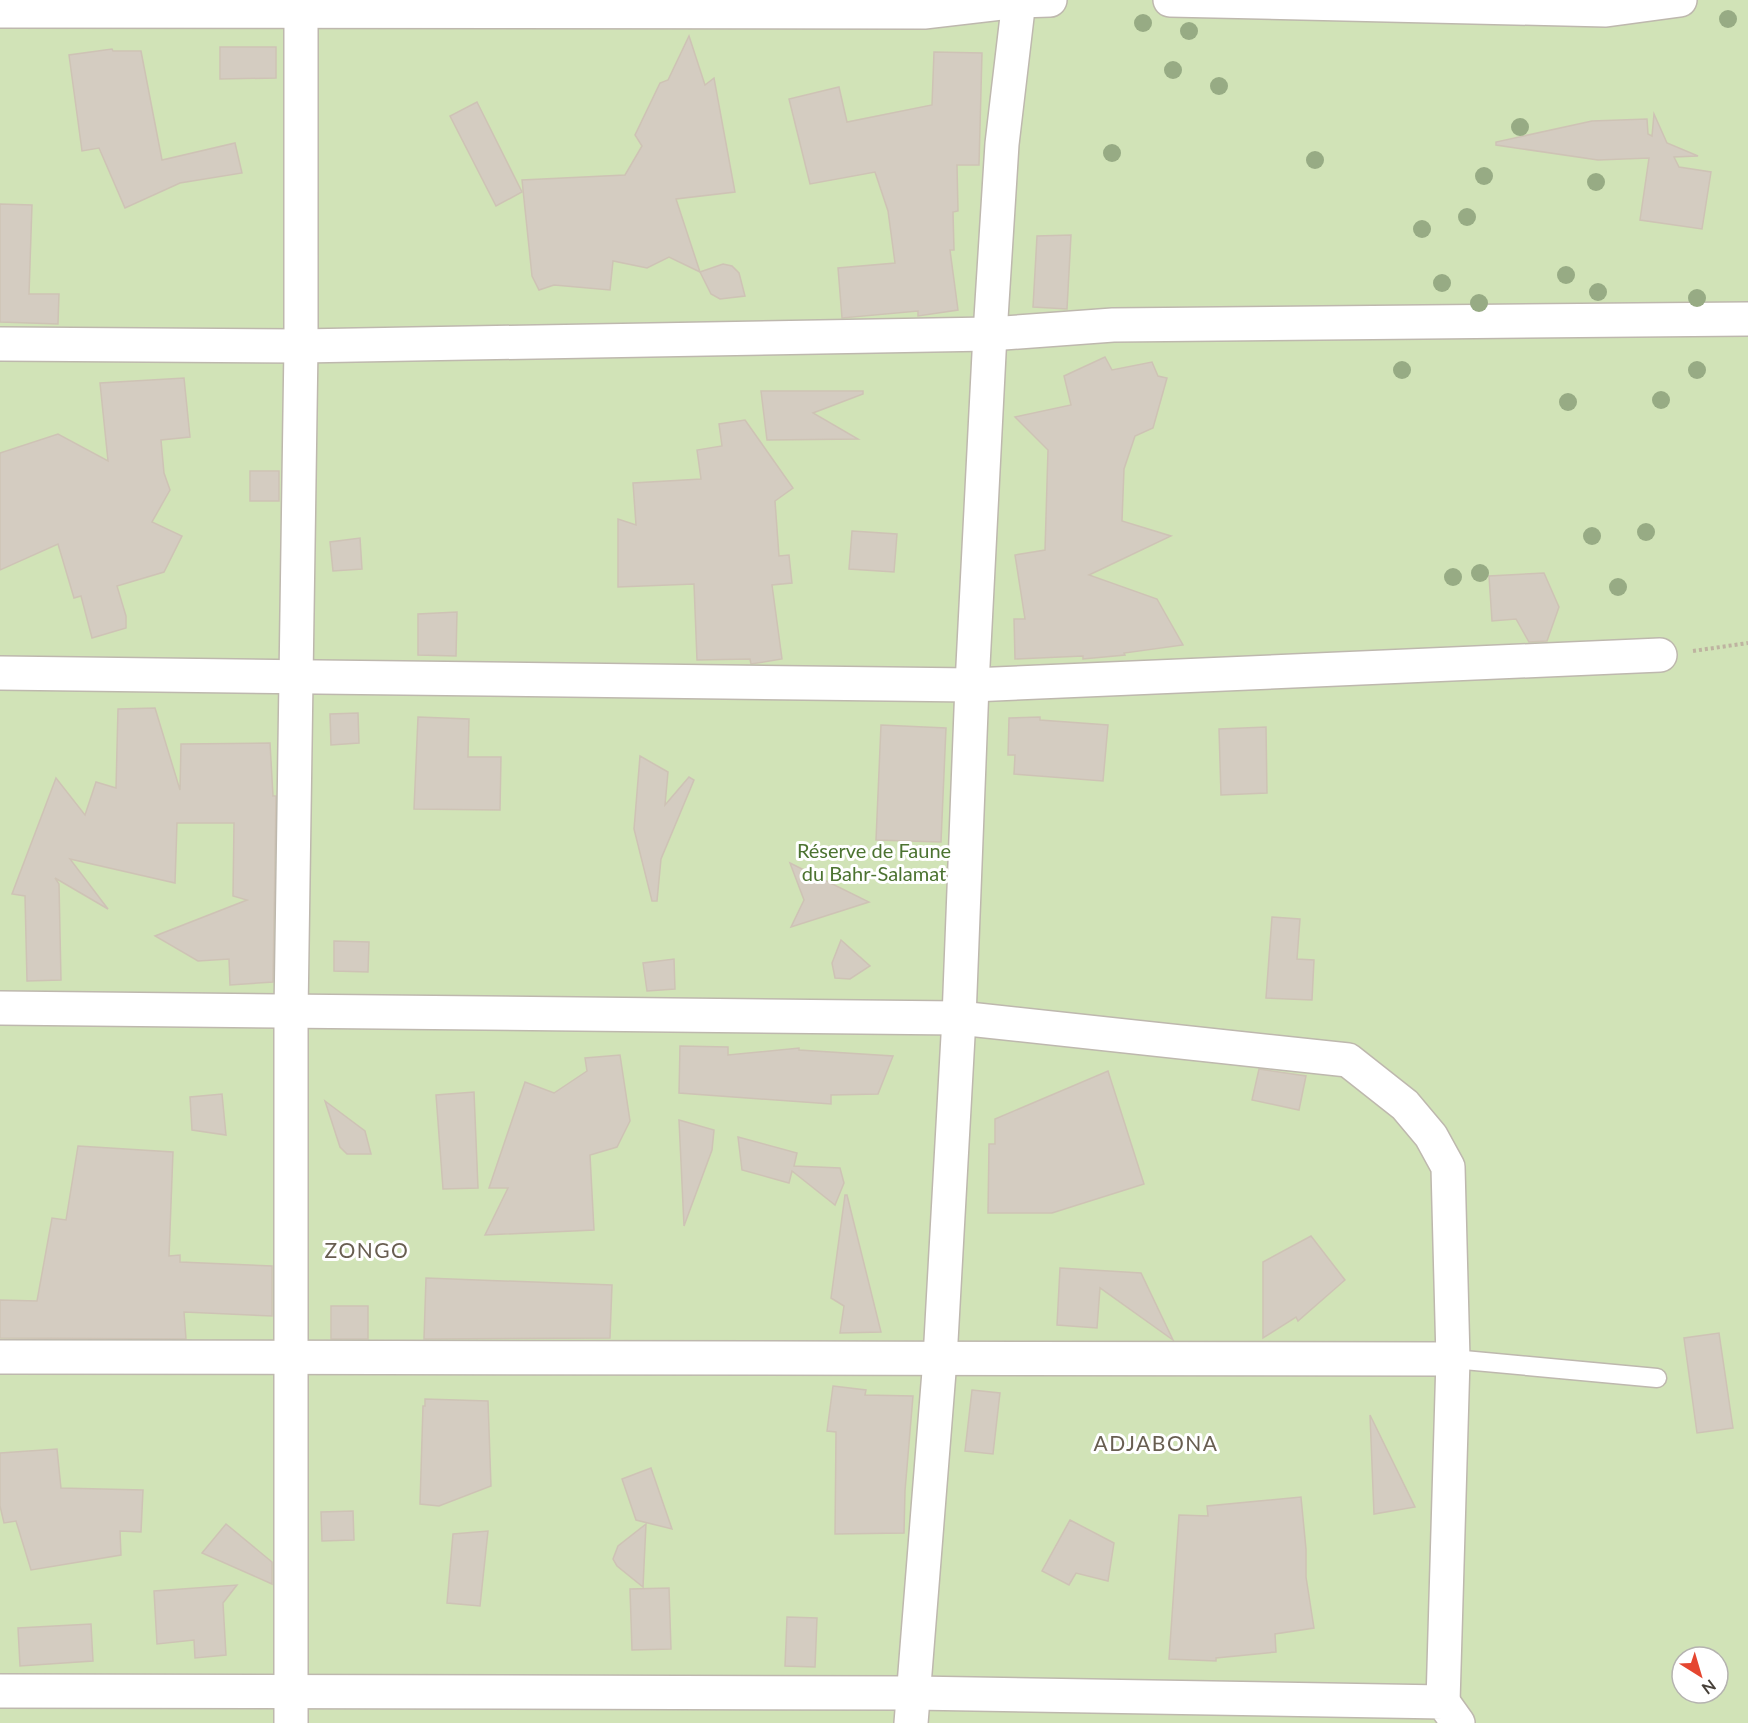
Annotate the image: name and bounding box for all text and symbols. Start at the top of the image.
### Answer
park label: Réserve de Faune du Bahr-Salamat [797,838,951,885]
district label: ZONGO [325,1237,409,1262]
district label: ADJABONA [1094,1430,1218,1455]
north arrow [1670,1645,1730,1705]
text: N [1699,1676,1720,1699]

